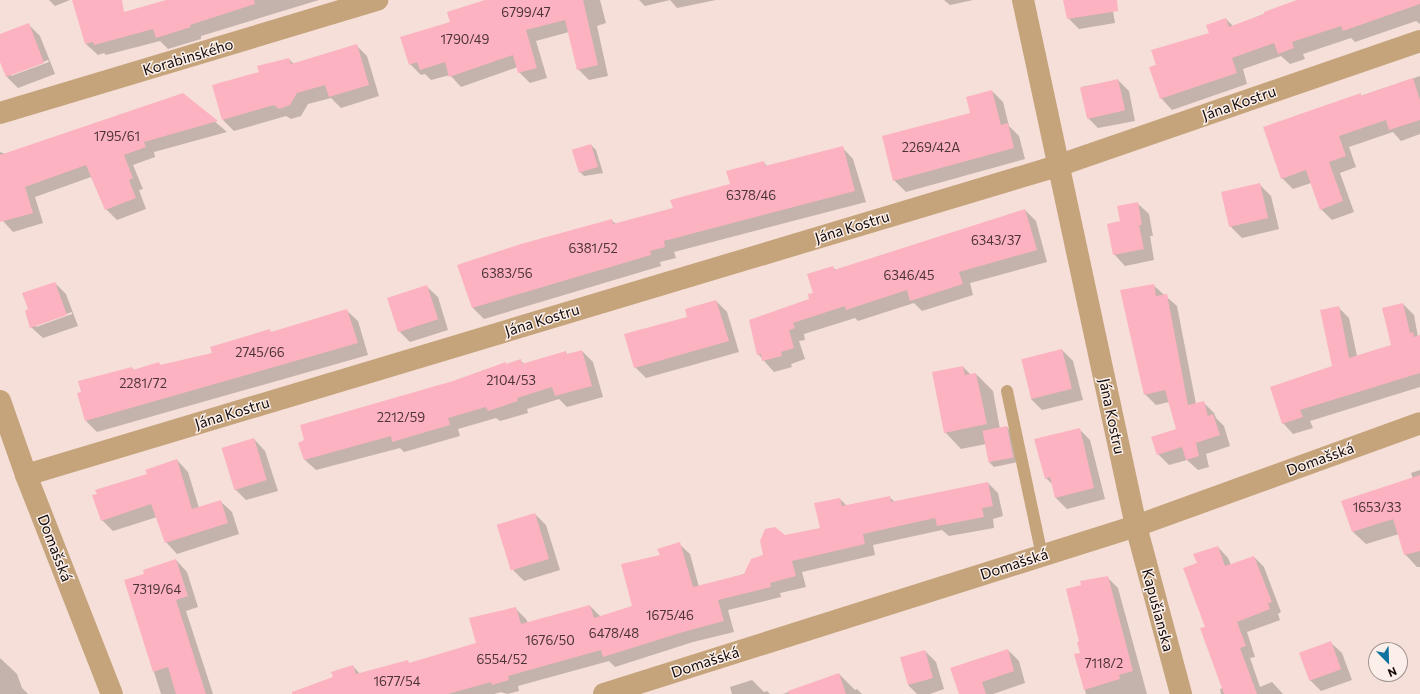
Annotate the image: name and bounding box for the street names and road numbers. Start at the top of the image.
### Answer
street label: Korabinského [141,35,235,79]
street label: Jána Kostru [1200,82,1278,124]
street label: Jána Kostru [813,207,891,247]
street label: Jána Kostru [503,300,581,340]
street label: Jána Kostru [1095,376,1129,456]
street label: Jána Kostru [193,393,271,433]
street label: Domašská [1284,438,1356,480]
street label: Domašská [34,512,76,584]
street label: Domašská [978,545,1050,583]
street label: Kapušianska [1138,567,1178,653]
street label: Domašská [669,643,741,681]

